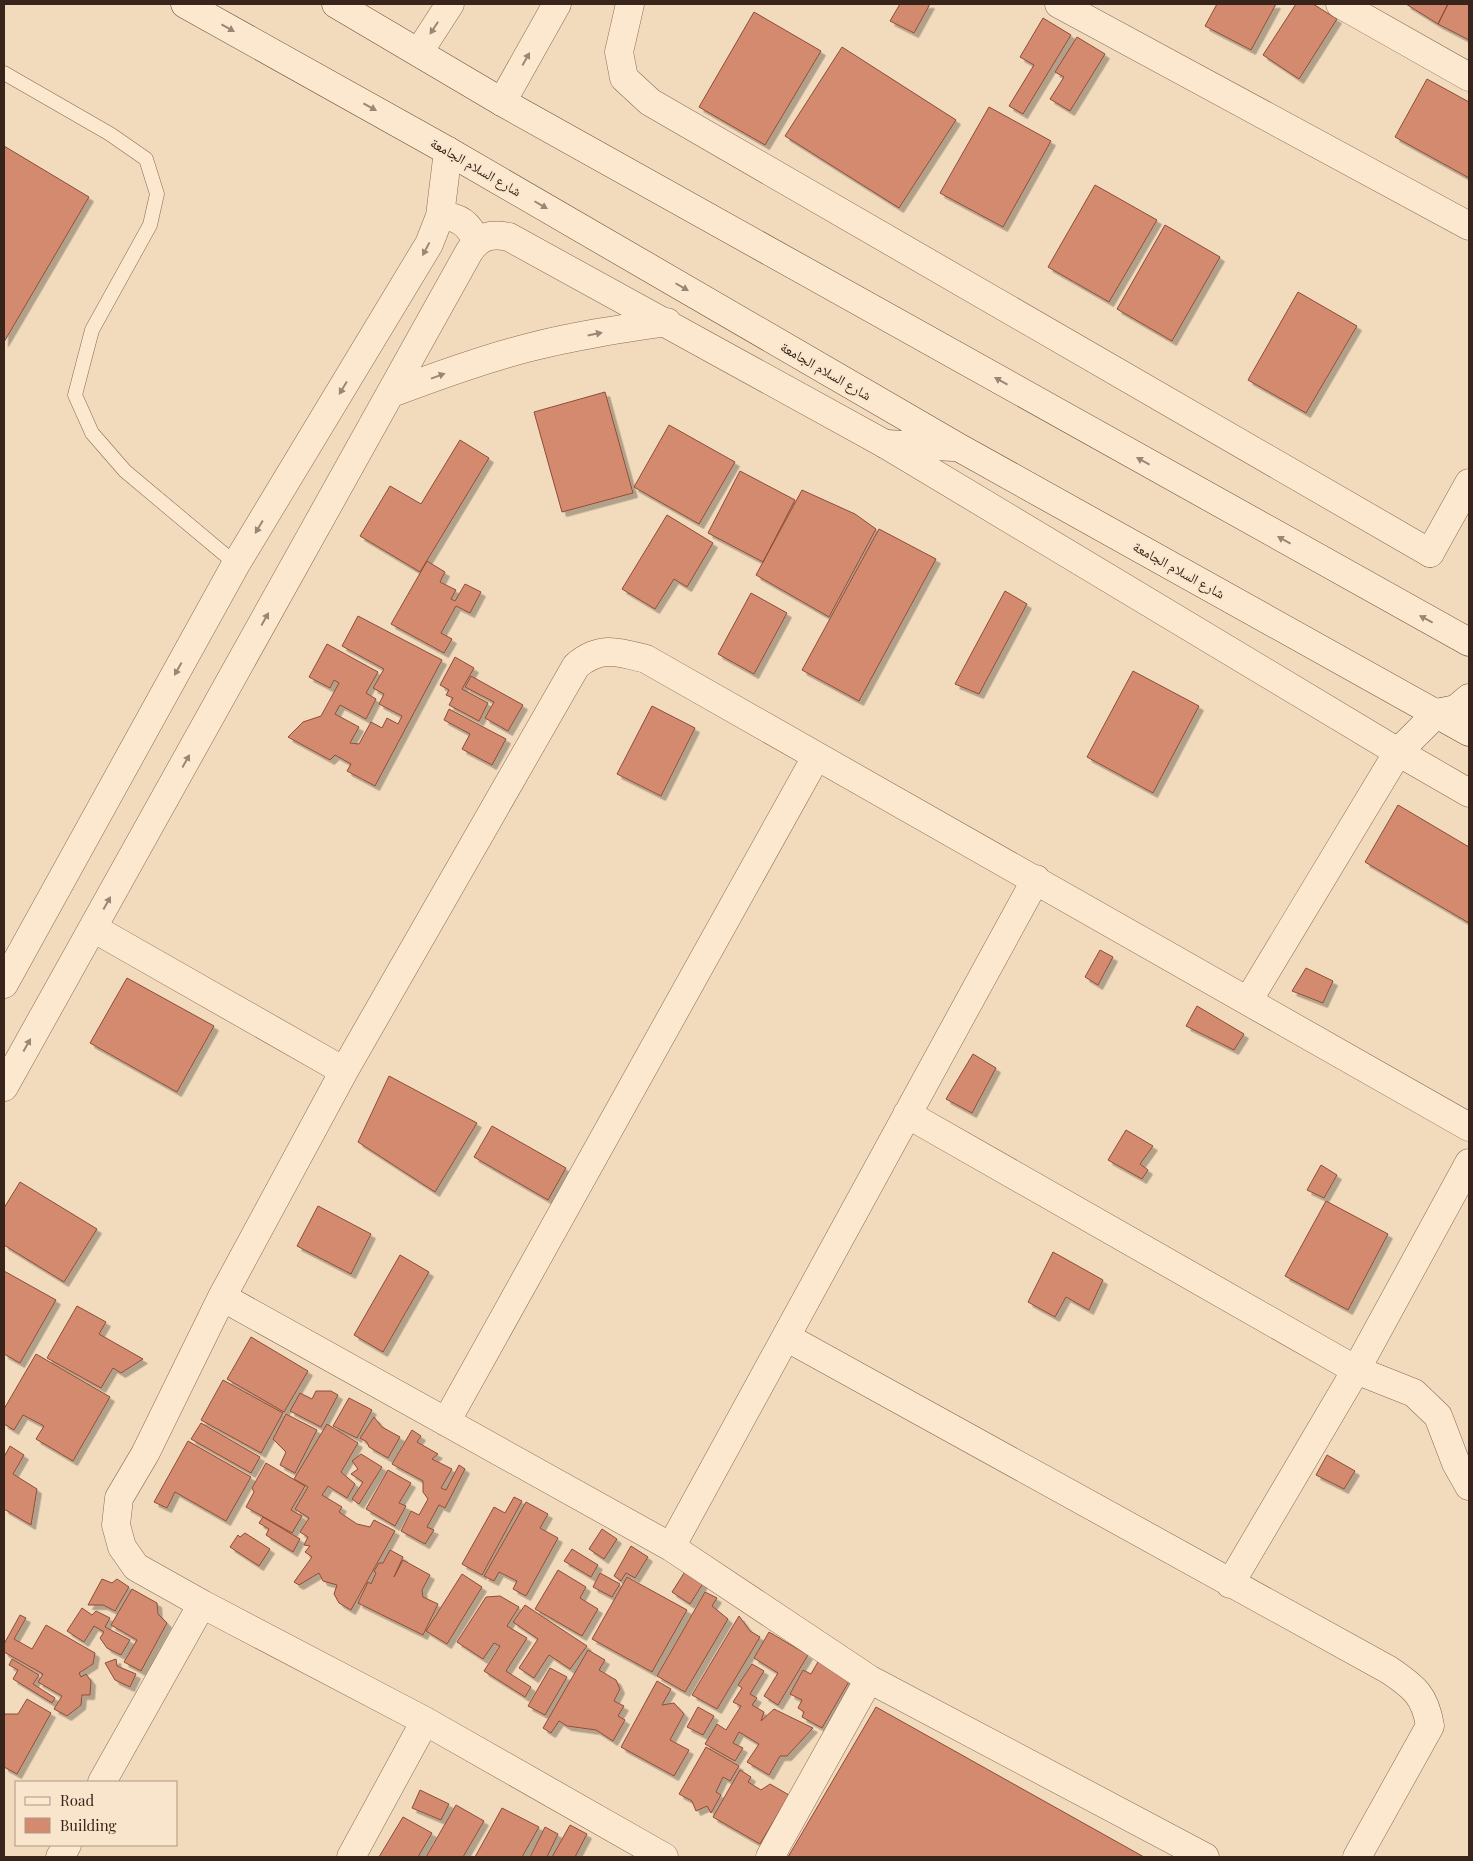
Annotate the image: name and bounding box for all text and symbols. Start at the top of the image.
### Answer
one-way arrow [429,21,439,34]
one-way arrow [221,23,235,32]
one-way arrow [522,52,531,66]
one-way arrow [362,103,377,111]
street label: شارع السلام الجامعة [427,133,525,201]
one-way arrow [534,201,549,209]
one-way arrow [422,242,431,256]
one-way arrow [675,282,688,291]
one-way arrow [587,329,603,337]
street label: شارع السلام الجامعة [777,337,875,405]
one-way arrow [431,372,446,380]
one-way arrow [994,377,1008,385]
one-way arrow [338,382,347,395]
one-way arrow [1136,456,1149,465]
one-way arrow [254,521,263,534]
street label: شارع السلام الجامعة [1129,536,1229,604]
one-way arrow [1277,536,1292,544]
one-way arrow [261,613,270,626]
one-way arrow [1419,615,1434,623]
one-way arrow [174,662,183,675]
one-way arrow [182,754,190,769]
one-way arrow [102,896,111,910]
one-way arrow [23,1038,32,1052]
legend [15,1781,178,1846]
text: Road [60,1790,94,1810]
text: Building [60,1815,117,1835]

